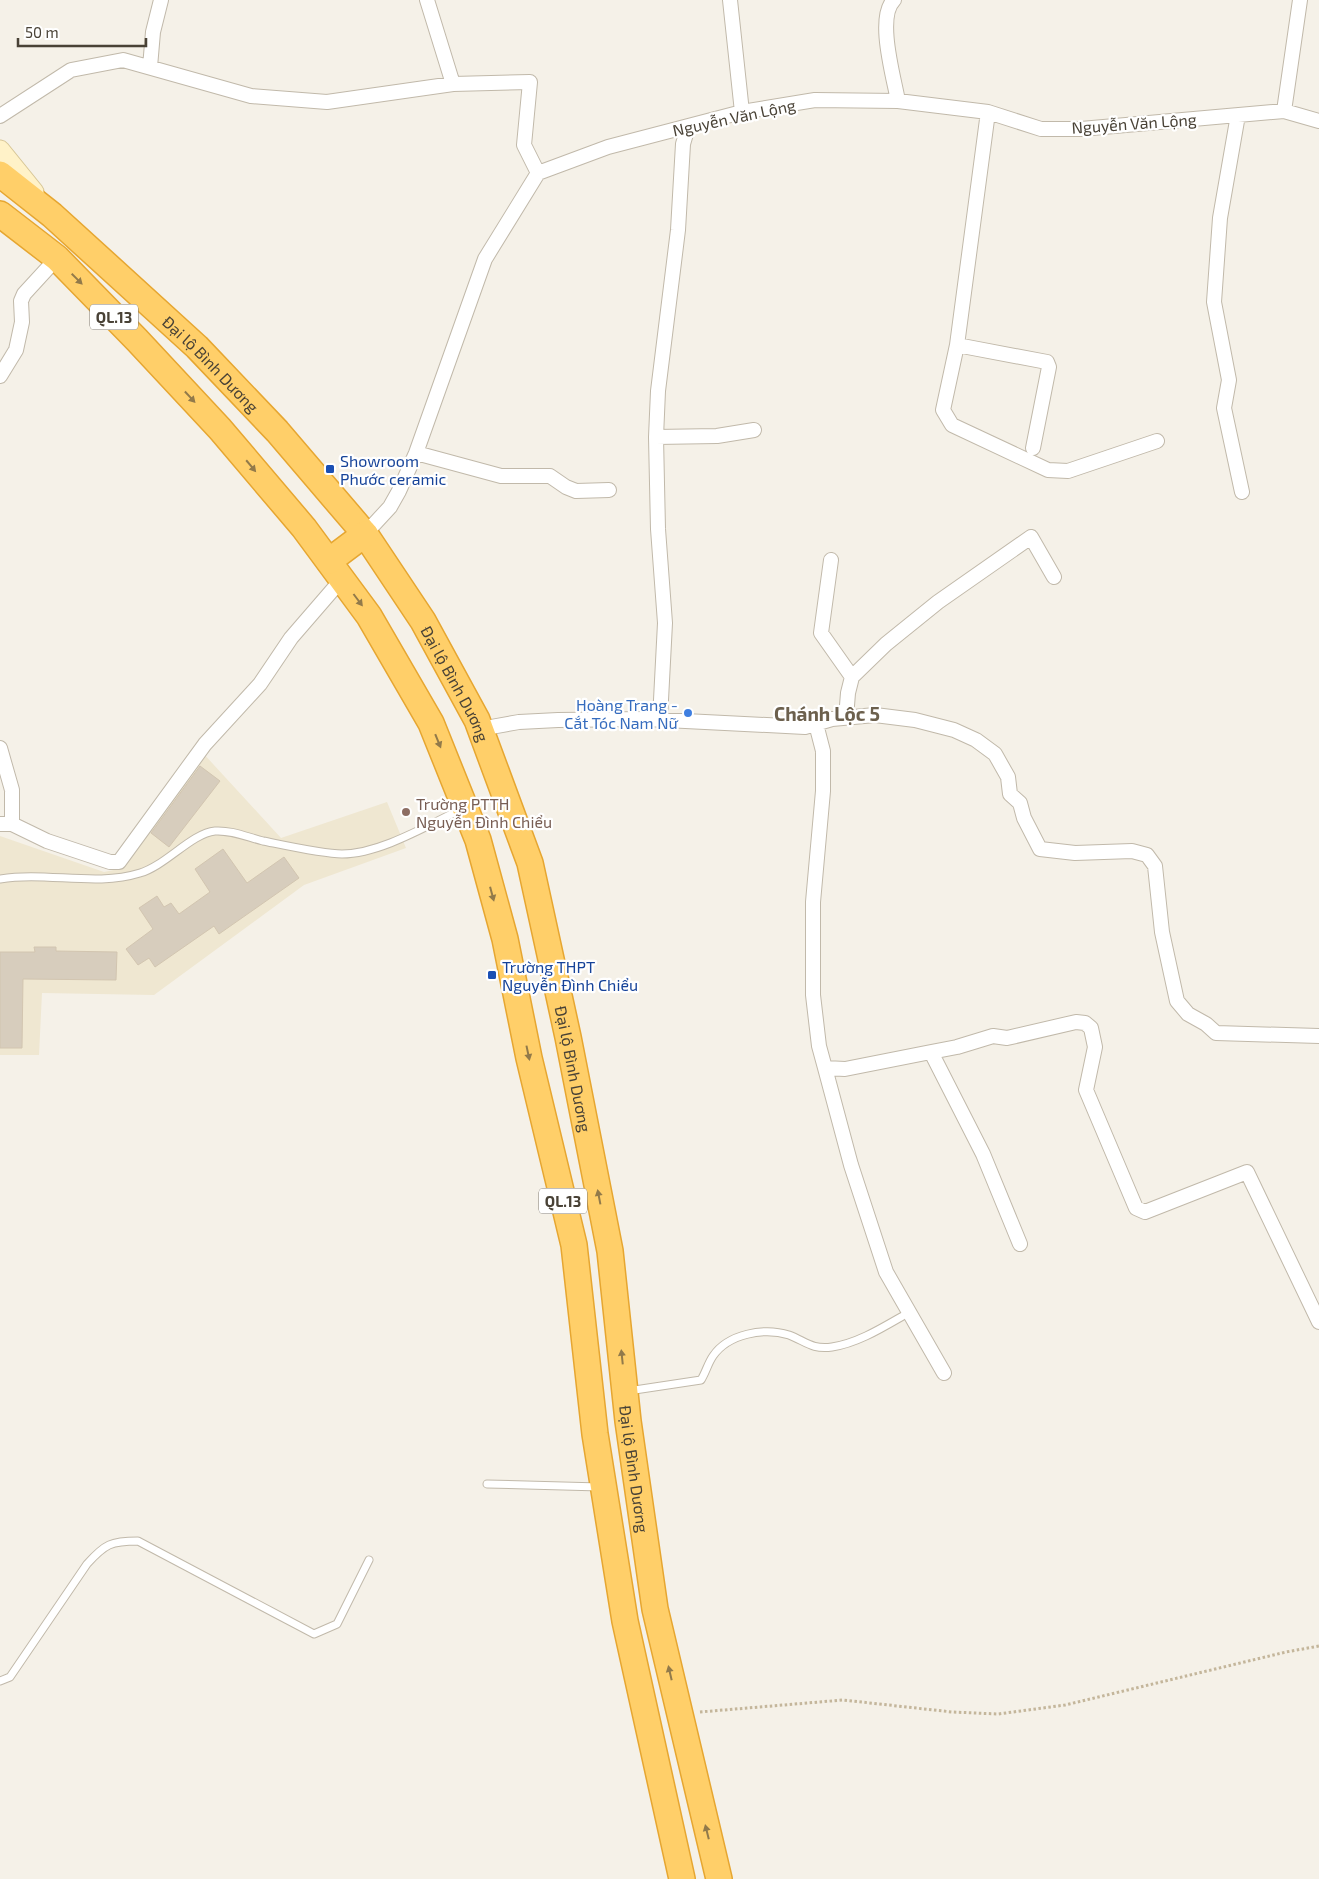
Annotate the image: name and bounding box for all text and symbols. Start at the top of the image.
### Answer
scale bar [18,15,145,47]
text: 50 m [25,23,59,41]
street label: Nguyễn Văn Lộng [671,95,797,139]
street label: Nguyễn Văn Lộng [1071,109,1197,137]
one-way arrow [71,273,83,285]
road number: QL.13 [90,304,138,330]
street label: Đại lộ Bình Dương [159,311,263,416]
one-way arrow [184,390,196,402]
place label: Showroom Phước ceramic [340,451,446,488]
one-way arrow [246,460,257,473]
marker: Showroom Phước ceramic [324,463,336,475]
one-way arrow [353,593,363,607]
street label: Đại lộ Bình Dương [418,622,494,744]
place label: Hoàng Trang - Cắt Tóc Nam Nữ [564,695,678,732]
district label: Chánh Lộc 5 [774,702,880,725]
marker: Hoàng Trang - Cắt Tóc Nam Nữ [682,707,694,719]
one-way arrow [435,734,443,748]
place label: Trường PTTH Nguyễn Đình Chiểu [416,794,552,831]
marker: Trường PTTH Nguyễn Đình Chiểu [400,806,412,818]
one-way arrow [489,887,497,902]
place label: Trường THPT Nguyễn Đình Chiểu [502,957,638,994]
marker: Trường THPT Nguyễn Đình Chiểu [486,969,498,981]
street label: Đại lộ Bình Dương [552,1004,596,1134]
one-way arrow [524,1045,532,1060]
road number: QL.13 [539,1188,587,1214]
one-way arrow [595,1188,603,1204]
one-way arrow [618,1349,626,1365]
street label: Đại lộ Bình Dương [617,1404,653,1534]
one-way arrow [666,1666,674,1681]
one-way arrow [703,1824,711,1839]

